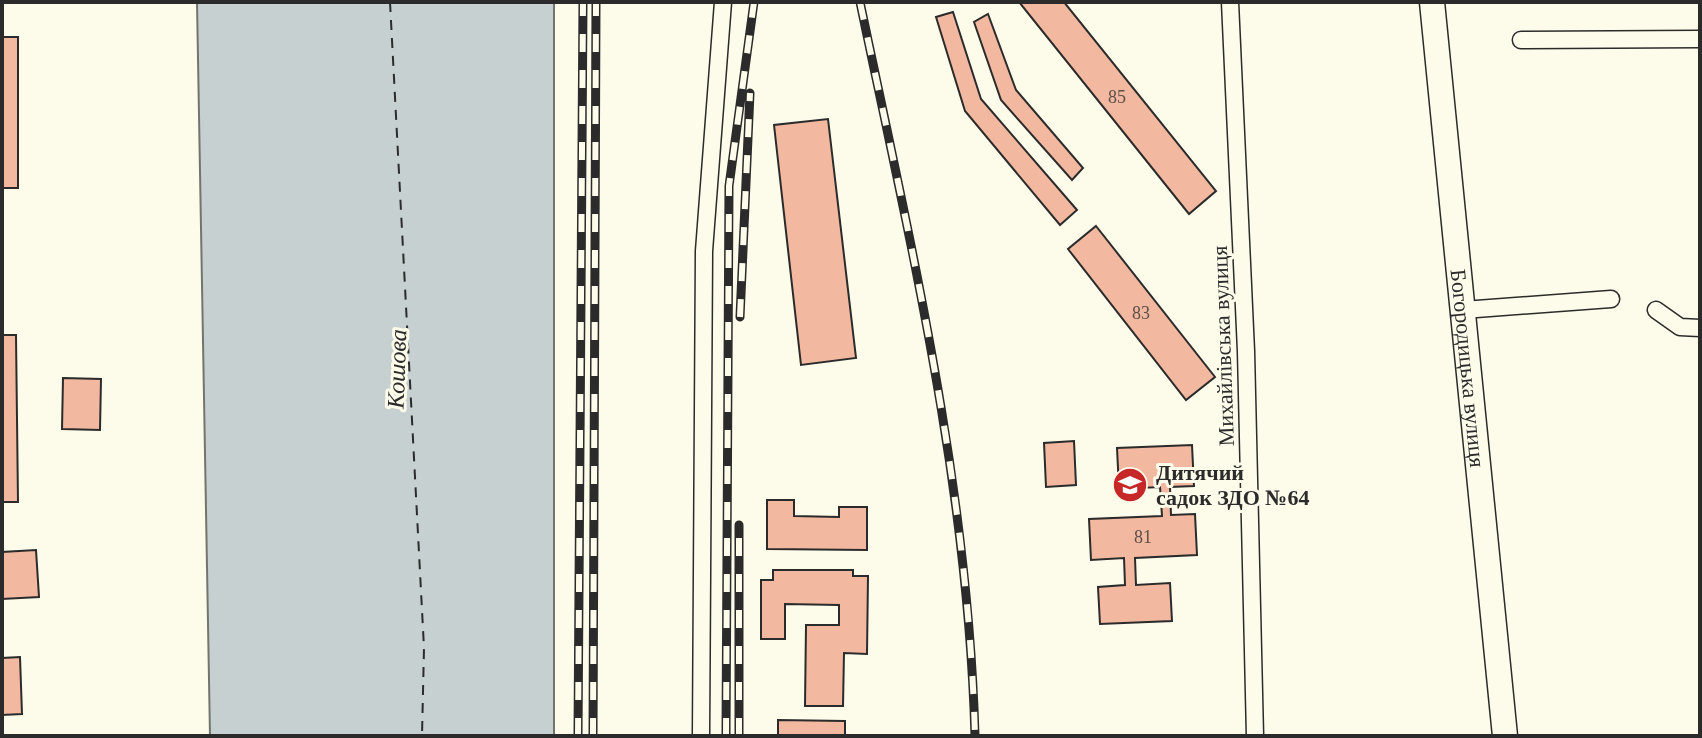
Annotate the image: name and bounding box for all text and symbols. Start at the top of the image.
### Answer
house number: 85 [1108,87,1126,107]
street label: Михайлівська вулиця [1207,245,1239,447]
street label: Богородицька вулиця [1446,268,1491,469]
house number: 83 [1132,303,1150,323]
water label: Кошова [383,329,411,410]
place label: Дитячий садок ЗДО №64 [1156,460,1309,510]
school or university icon: Дитячий садок ЗДО №64 [1111,466,1149,504]
house number: 81 [1134,527,1152,547]

